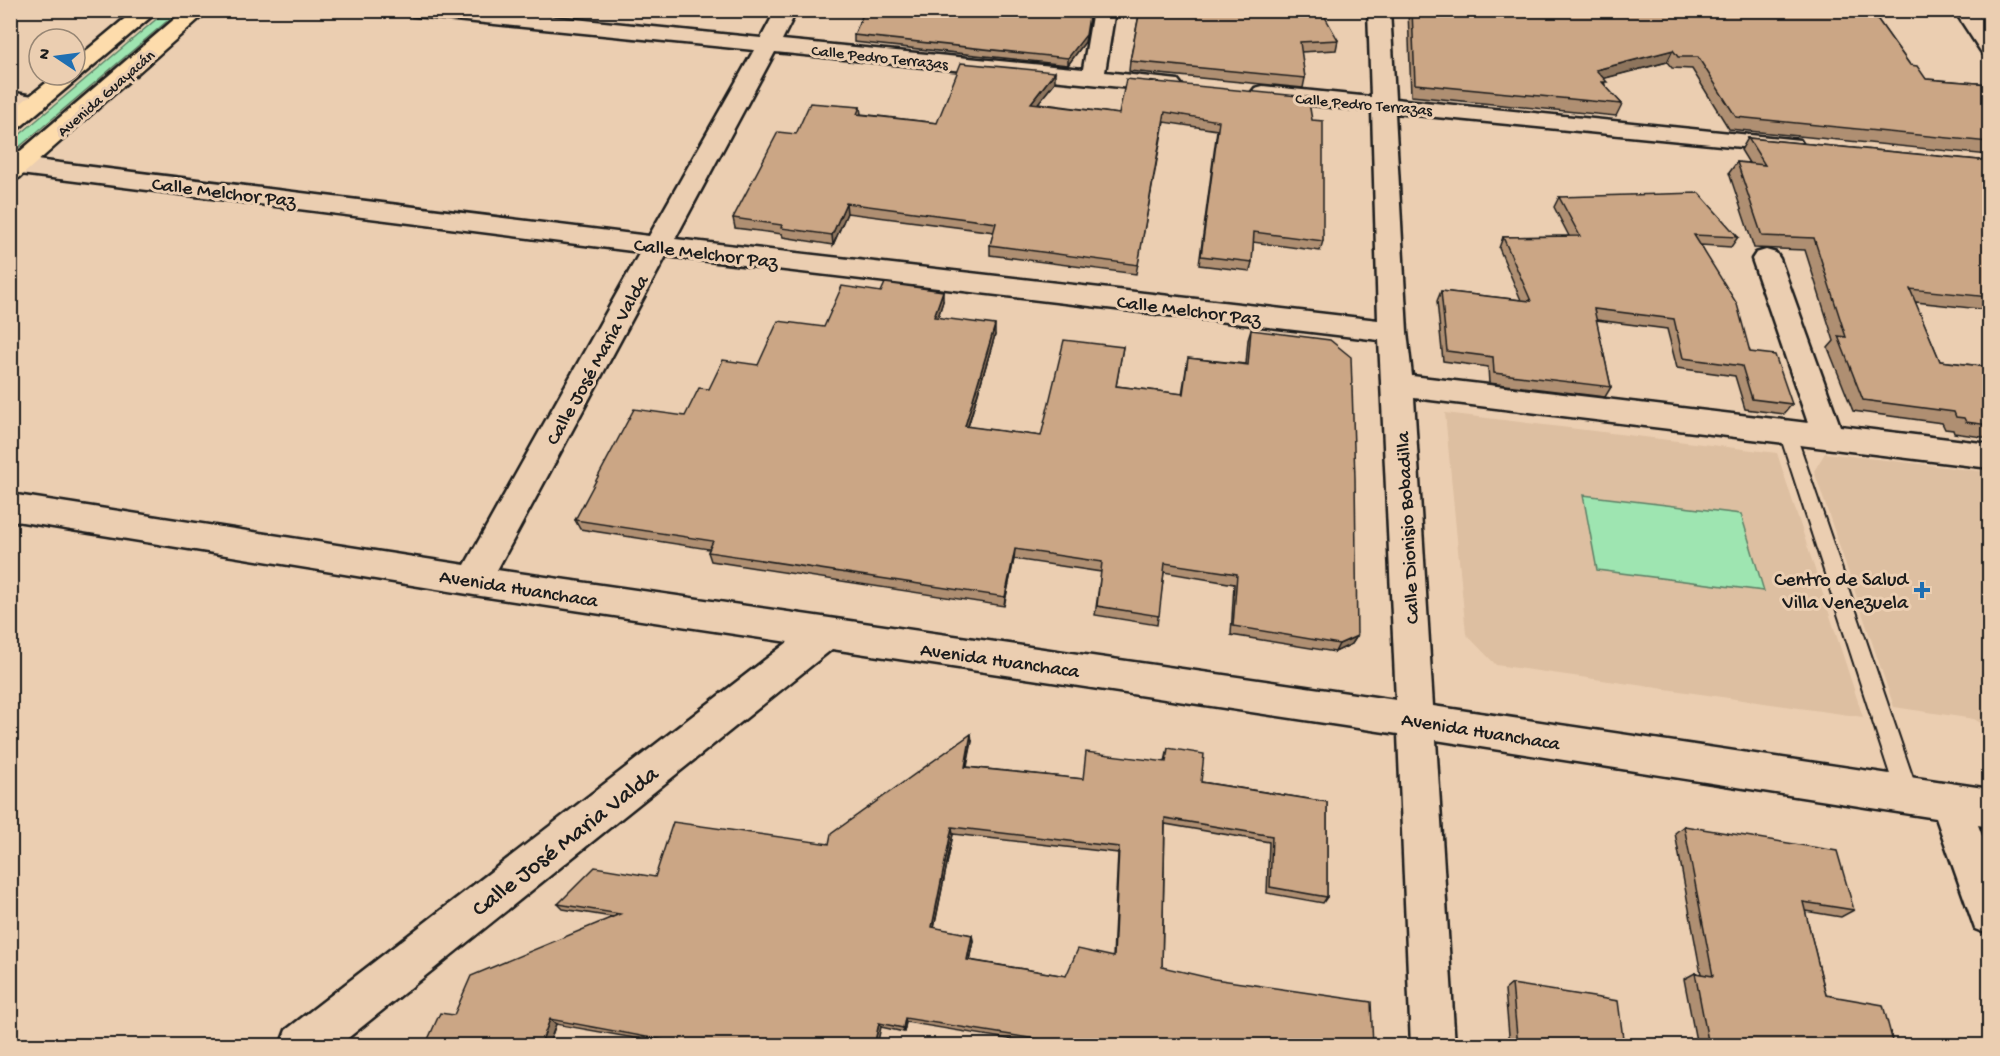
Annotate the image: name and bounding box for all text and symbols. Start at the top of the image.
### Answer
north arrow [27,27,87,87]
street label: Calle Pedro Terrazas [810,43,950,76]
text: N [35,47,56,62]
street label: Avenida Guayacán [55,47,160,142]
street label: Calle Pedro Terrazas [1294,91,1434,122]
street label: Calle Melchor Paz [150,174,298,215]
street label: Calle Melchor Paz [632,235,780,276]
street label: Calle José Maria Valda [543,271,656,450]
street label: Calle Melchor Paz [1115,292,1263,333]
street label: Calle Dionisio Bobadilla [1393,430,1426,625]
street label: Avenida Huanchaca [437,567,600,614]
place label: Centro de Salud Villa Venezuela [1774,570,1910,616]
marker: Centro de Salud Villa Venezuela [1913,581,1931,599]
street label: Avenida Huanchaca [919,640,1081,685]
street label: Avenida Huanchaca [1399,710,1562,757]
street label: Calle José Maria Valda [467,760,666,925]

